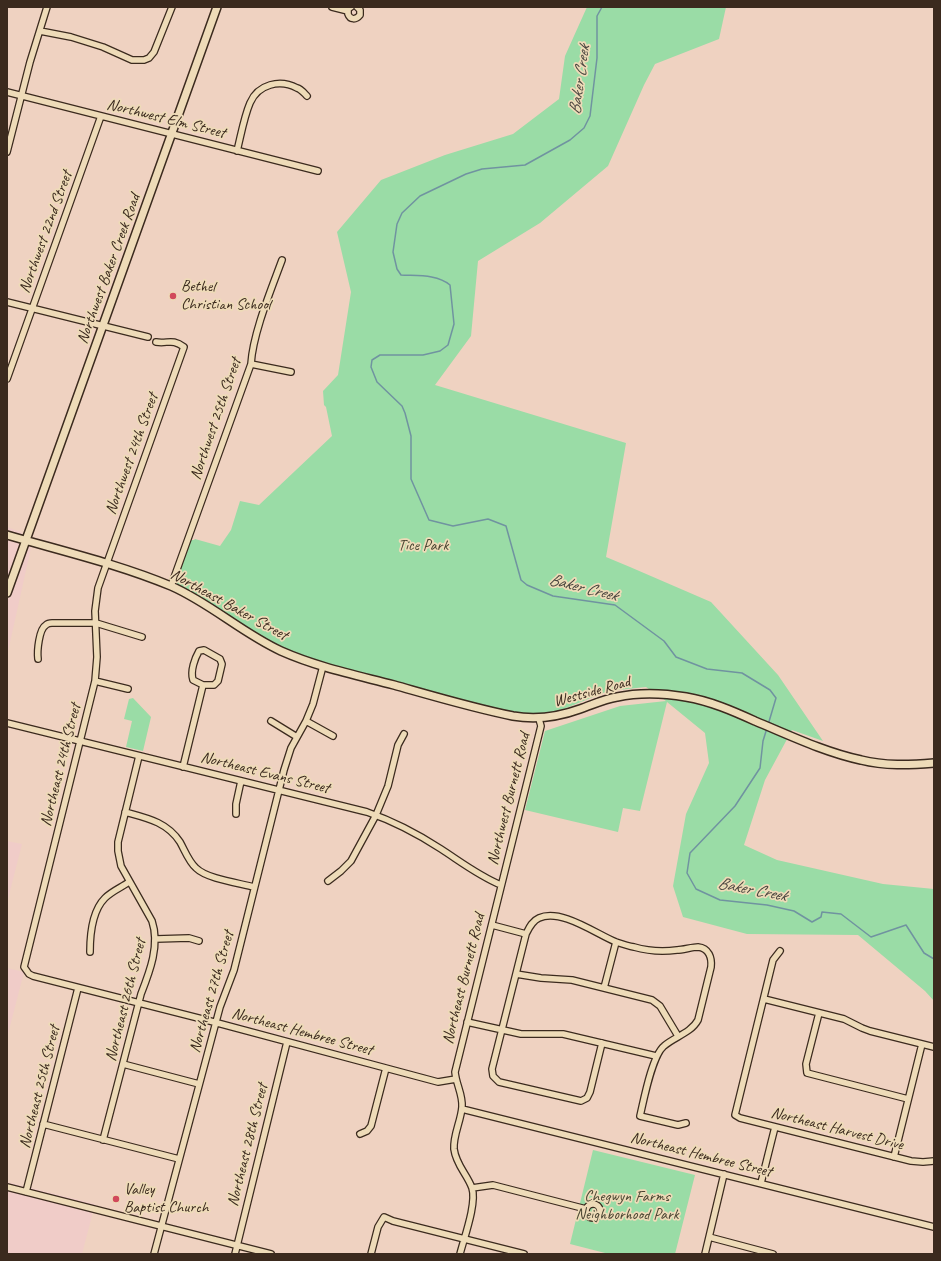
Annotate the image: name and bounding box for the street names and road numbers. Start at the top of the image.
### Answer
street label: Northwest Elm Street [105,95,227,143]
street label: Northwest 22nd Street [15,168,77,296]
street label: Northwest Baker Creek Road [73,192,145,346]
street label: Northwest 25th Street [186,356,246,482]
street label: Northwest 24th Street [101,391,163,517]
street label: Northeast Baker Street [167,565,291,645]
street label: Westside Road [552,673,632,711]
street label: Northeast 24th Street [36,702,86,828]
street label: Northwest Burnett Road [483,731,535,867]
street label: Northeast Evans Street [199,748,331,798]
street label: Northeast Burnett Road [439,912,489,1046]
street label: Northeast 27th Street [185,929,239,1055]
street label: Northeast 26th Street [101,937,151,1063]
street label: Northeast Hembree Street [230,1004,374,1060]
street label: Northeast 25th Street [15,1024,65,1150]
street label: Northeast 28th Street [223,1082,273,1208]
street label: Northeast Harvest Drive [769,1103,905,1155]
street label: Northeast Hembree Street [628,1128,774,1182]

